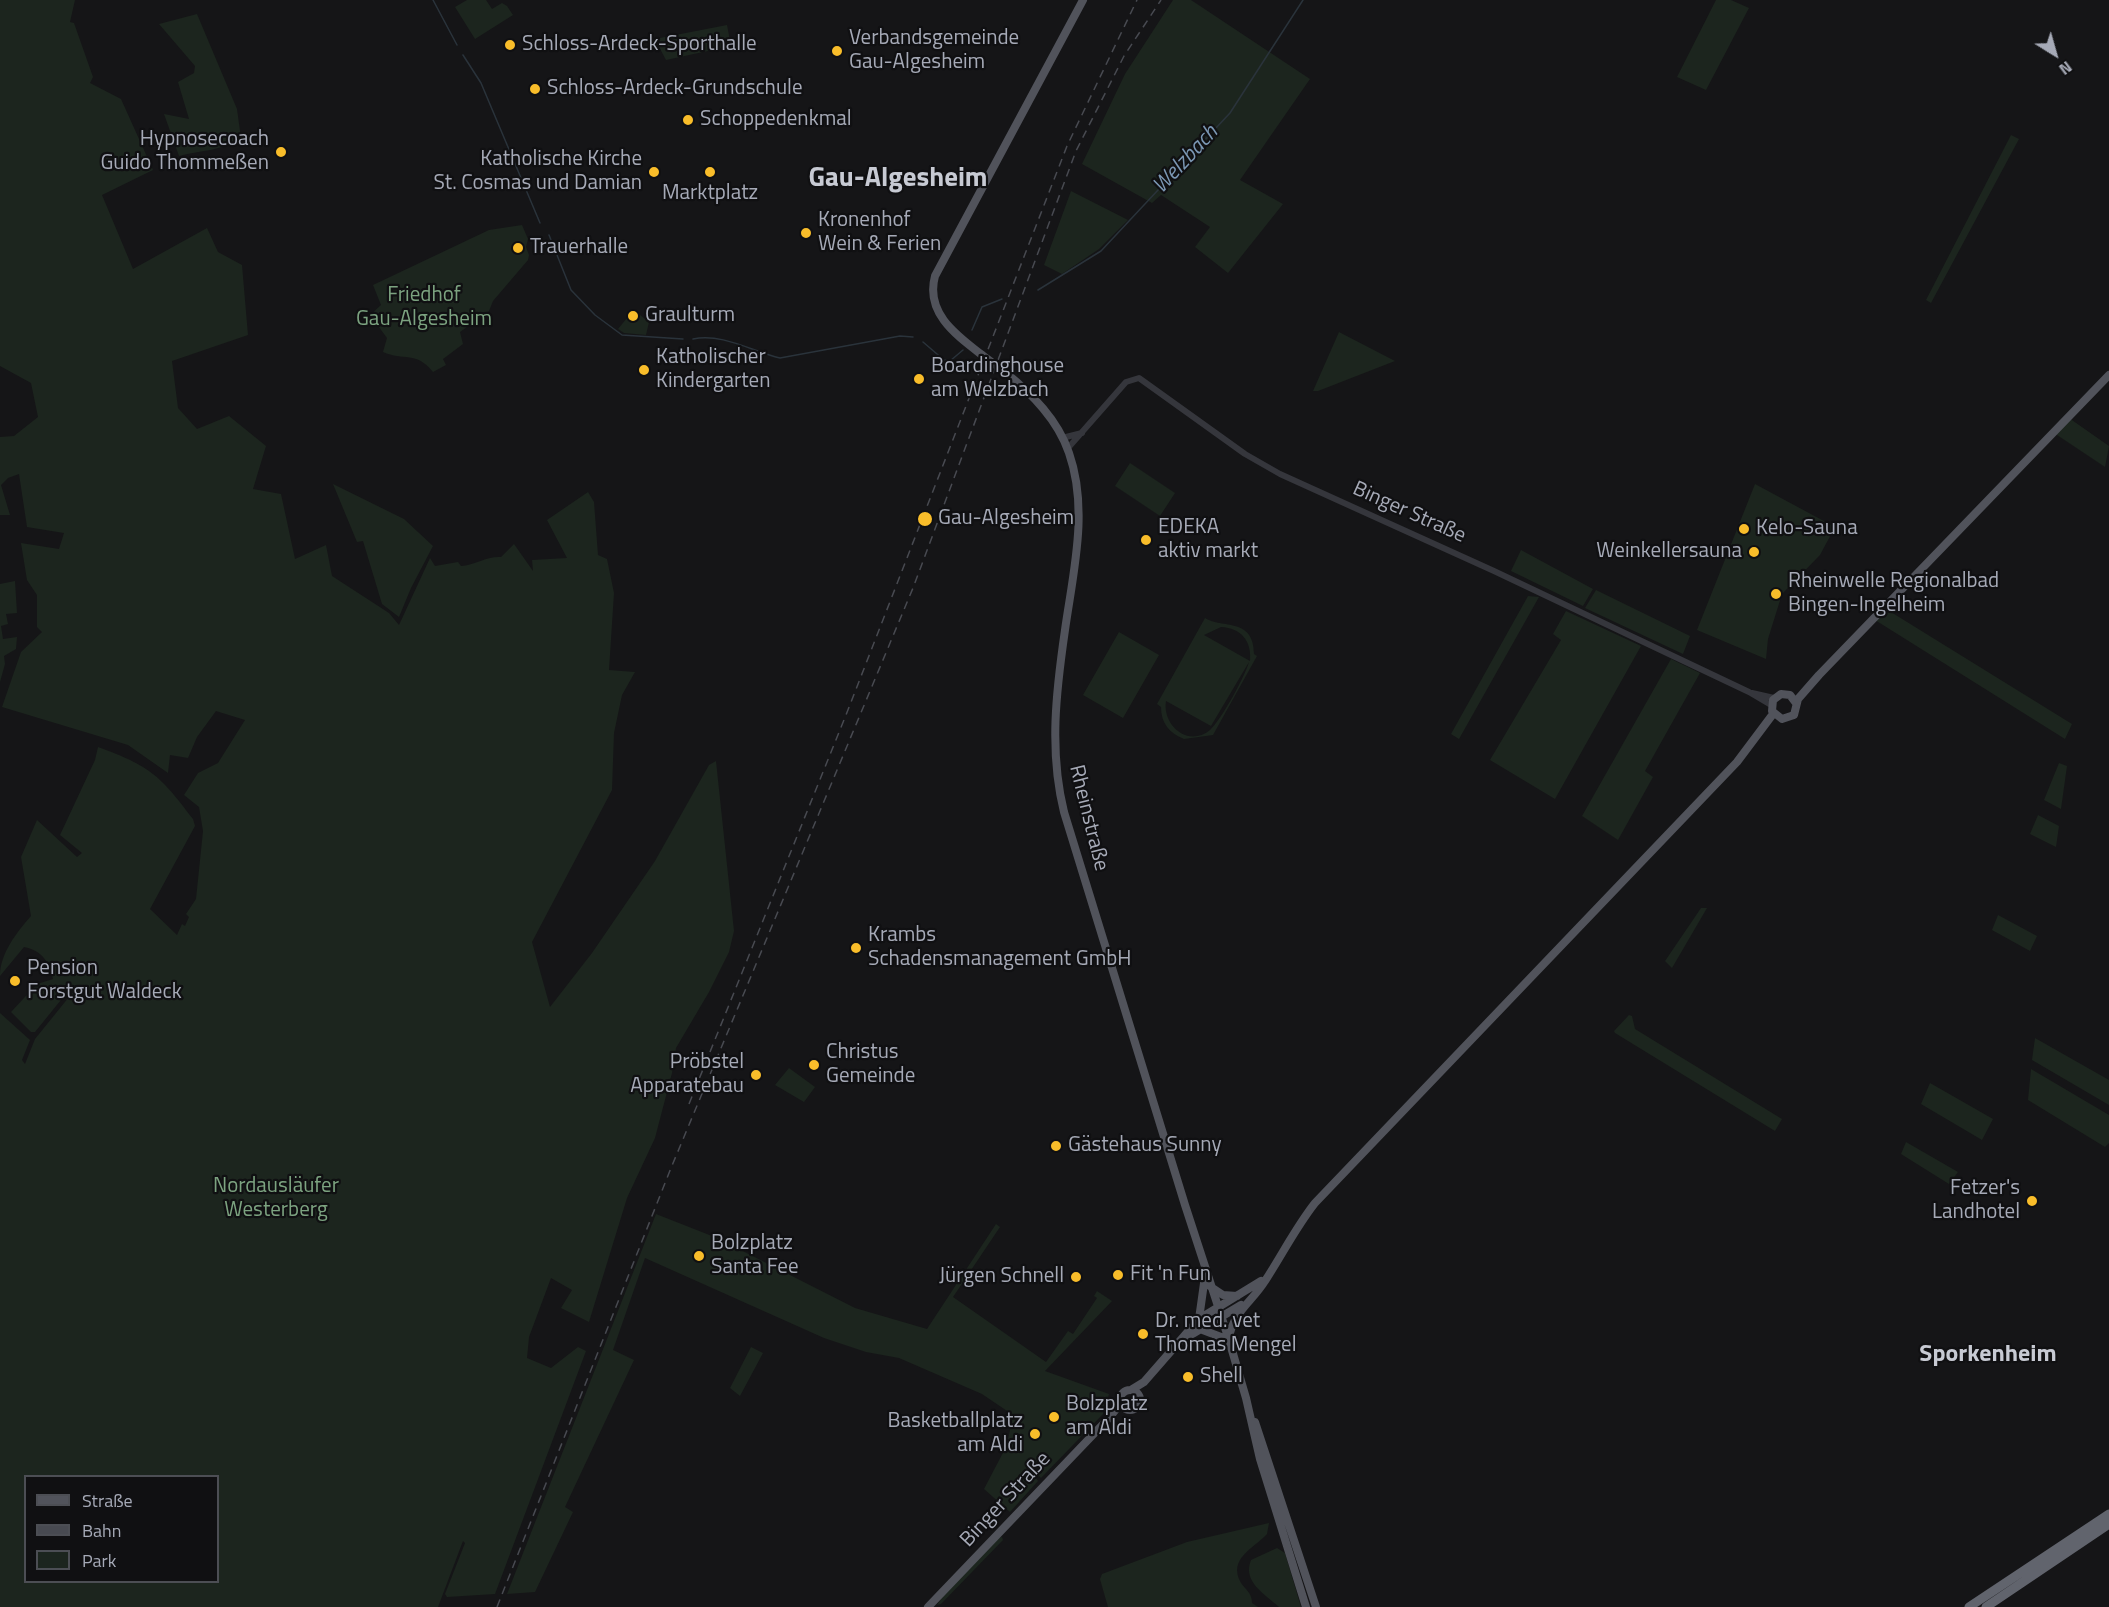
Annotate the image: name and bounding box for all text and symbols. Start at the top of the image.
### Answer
north arrow [2025,24,2085,84]
place label: Verbandsgemeinde Gau-Algesheim [849,26,1019,76]
place label: Schloss-Ardeck-Sporthalle [522,32,757,58]
marker: Schloss-Ardeck-Sporthalle [503,38,517,52]
marker: Verbandsgemeinde Gau-Algesheim [830,44,844,58]
text: N [2054,55,2077,81]
place label: Schloss-Ardeck-Grundschule [547,76,802,102]
marker: Schloss-Ardeck-Grundschule [528,82,542,96]
place label: Schoppedenkmal [700,107,852,133]
marker: Schoppedenkmal [681,113,695,127]
water label: Welzbach [1148,120,1224,200]
place label: Hypnosecoach Guido Thommeßen [100,127,269,177]
marker: Hypnosecoach Guido Thommeßen [274,145,288,159]
place label: Katholische Kirche St. Cosmas und Damian [434,147,642,197]
district label: Gau-Algesheim [808,163,988,195]
marker: Katholische Kirche St. Cosmas und Damian [647,165,661,179]
marker: Marktplatz [703,165,717,179]
place label: Marktplatz [662,181,758,207]
place label: Kronenhof Wein & Ferien [818,208,941,258]
marker: Kronenhof Wein & Ferien [799,226,813,240]
place label: Trauerhalle [530,235,628,261]
marker: Trauerhalle [511,241,525,255]
park label: Friedhof Gau-Algesheim [356,283,492,333]
place label: Graulturm [645,303,735,329]
marker: Graulturm [626,309,640,323]
place label: Katholischer Kindergarten [656,345,770,395]
place label: Boardinghouse am Welzbach [931,354,1064,404]
marker: Katholischer Kindergarten [637,363,651,377]
marker: Boardinghouse am Welzbach [912,372,926,386]
street label: Binger Straße [1349,477,1469,549]
place label: Gau-Algesheim [938,506,1074,532]
marker: Gau-Algesheim [916,510,934,528]
place label: EDEKA aktiv markt [1158,515,1258,565]
place label: Kelo-Sauna [1756,516,1858,542]
marker: Kelo-Sauna [1737,522,1751,536]
marker: EDEKA aktiv markt [1139,533,1153,547]
place label: Weinkellersauna [1596,539,1742,565]
marker: Weinkellersauna [1747,545,1761,559]
place label: Rheinwelle Regionalbad Bingen-Ingelheim [1788,569,1999,619]
marker: Rheinwelle Regionalbad Bingen-Ingelheim [1769,587,1783,601]
street label: Rheinstraße [1063,762,1113,874]
place label: Krambs Schadensmanagement GmbH [868,923,1131,973]
marker: Krambs Schadensmanagement GmbH [849,941,863,955]
place label: Pension Forstgut Waldeck [27,956,182,1006]
marker: Pension Forstgut Waldeck [8,974,22,988]
place label: Christus Gemeinde [826,1040,915,1090]
place label: Pröbstel Apparatebau [630,1050,744,1100]
marker: Christus Gemeinde [807,1058,821,1072]
marker: Pröbstel Apparatebau [749,1068,763,1082]
place label: Gästehaus Sunny [1068,1133,1222,1159]
marker: Gästehaus Sunny [1049,1139,1063,1153]
park label: Nordausläufer Westerberg [213,1174,339,1224]
place label: Fetzer's Landhotel [1932,1176,2020,1226]
marker: Fetzer's Landhotel [2025,1194,2039,1208]
place label: Bolzplatz Santa Fee [711,1231,799,1281]
marker: Bolzplatz Santa Fee [692,1249,706,1263]
place label: Fit 'n Fun [1130,1262,1211,1288]
place label: Jürgen Schnell [939,1264,1064,1290]
marker: Fit 'n Fun [1111,1268,1125,1282]
marker: Jürgen Schnell [1069,1270,1083,1284]
place label: Dr. med. vet Thomas Mengel [1155,1309,1297,1359]
marker: Dr. med. vet Thomas Mengel [1136,1327,1150,1341]
district label: Sporkenheim [1919,1341,2057,1369]
place label: Shell [1200,1364,1243,1390]
marker: Shell [1181,1370,1195,1384]
place label: Bolzplatz am Aldi [1066,1392,1148,1442]
place label: Basketballplatz am Aldi [887,1409,1023,1459]
marker: Bolzplatz am Aldi [1047,1410,1061,1424]
marker: Basketballplatz am Aldi [1028,1427,1042,1441]
street label: Binger Straße [955,1447,1057,1553]
legend [24,1475,219,1583]
text: Straße [82,1487,133,1514]
text: Bahn [82,1517,121,1544]
text: Park [82,1547,116,1574]

